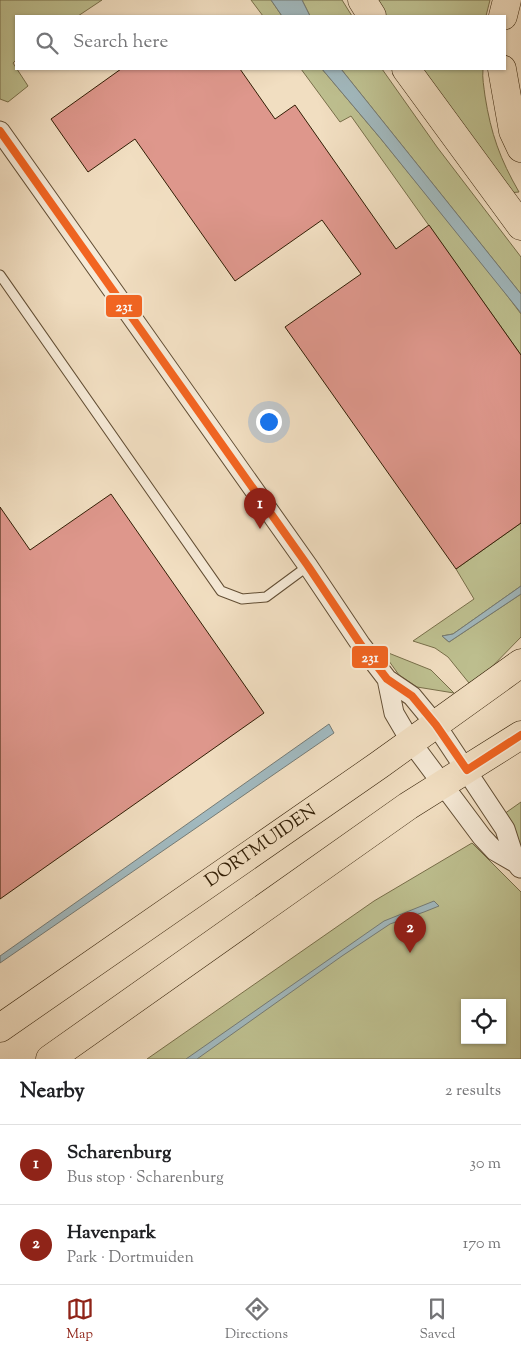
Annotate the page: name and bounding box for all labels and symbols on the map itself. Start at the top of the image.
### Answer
line badge: 231 [105,294,143,318]
text: 231 [116,298,133,318]
your location [256,409,282,435]
pin: 1 [244,488,276,529]
line badge: 231 [351,645,389,669]
text: 231 [362,649,379,669]
street label: DORTMUIDEN [200,799,322,895]
pin: 2 [394,912,426,953]

